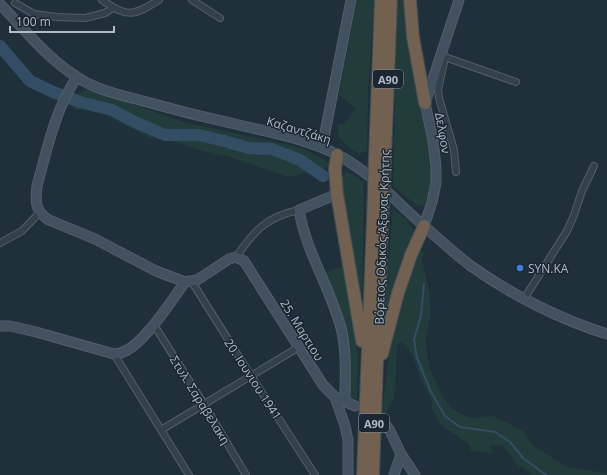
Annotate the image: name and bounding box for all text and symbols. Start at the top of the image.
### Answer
scale bar [10,8,114,34]
text: 100 m [16,13,51,30]
road number: Α90 [373,70,403,88]
street label: Δελφον [431,111,455,155]
street label: Καζαντζάκη [265,112,333,148]
street label: Βόρειος Οδικός Άξονας Κρήτης [370,149,394,325]
place label: SYN.KA [528,260,569,277]
marker: SYN.KA [515,263,525,273]
street label: 25. Μαρτιου [276,296,328,364]
street label: 20. Ιουνιου 1941 [220,335,286,423]
street label: Στυλ. Σαραβελακη [166,352,234,448]
road number: Α90 [359,414,389,432]

